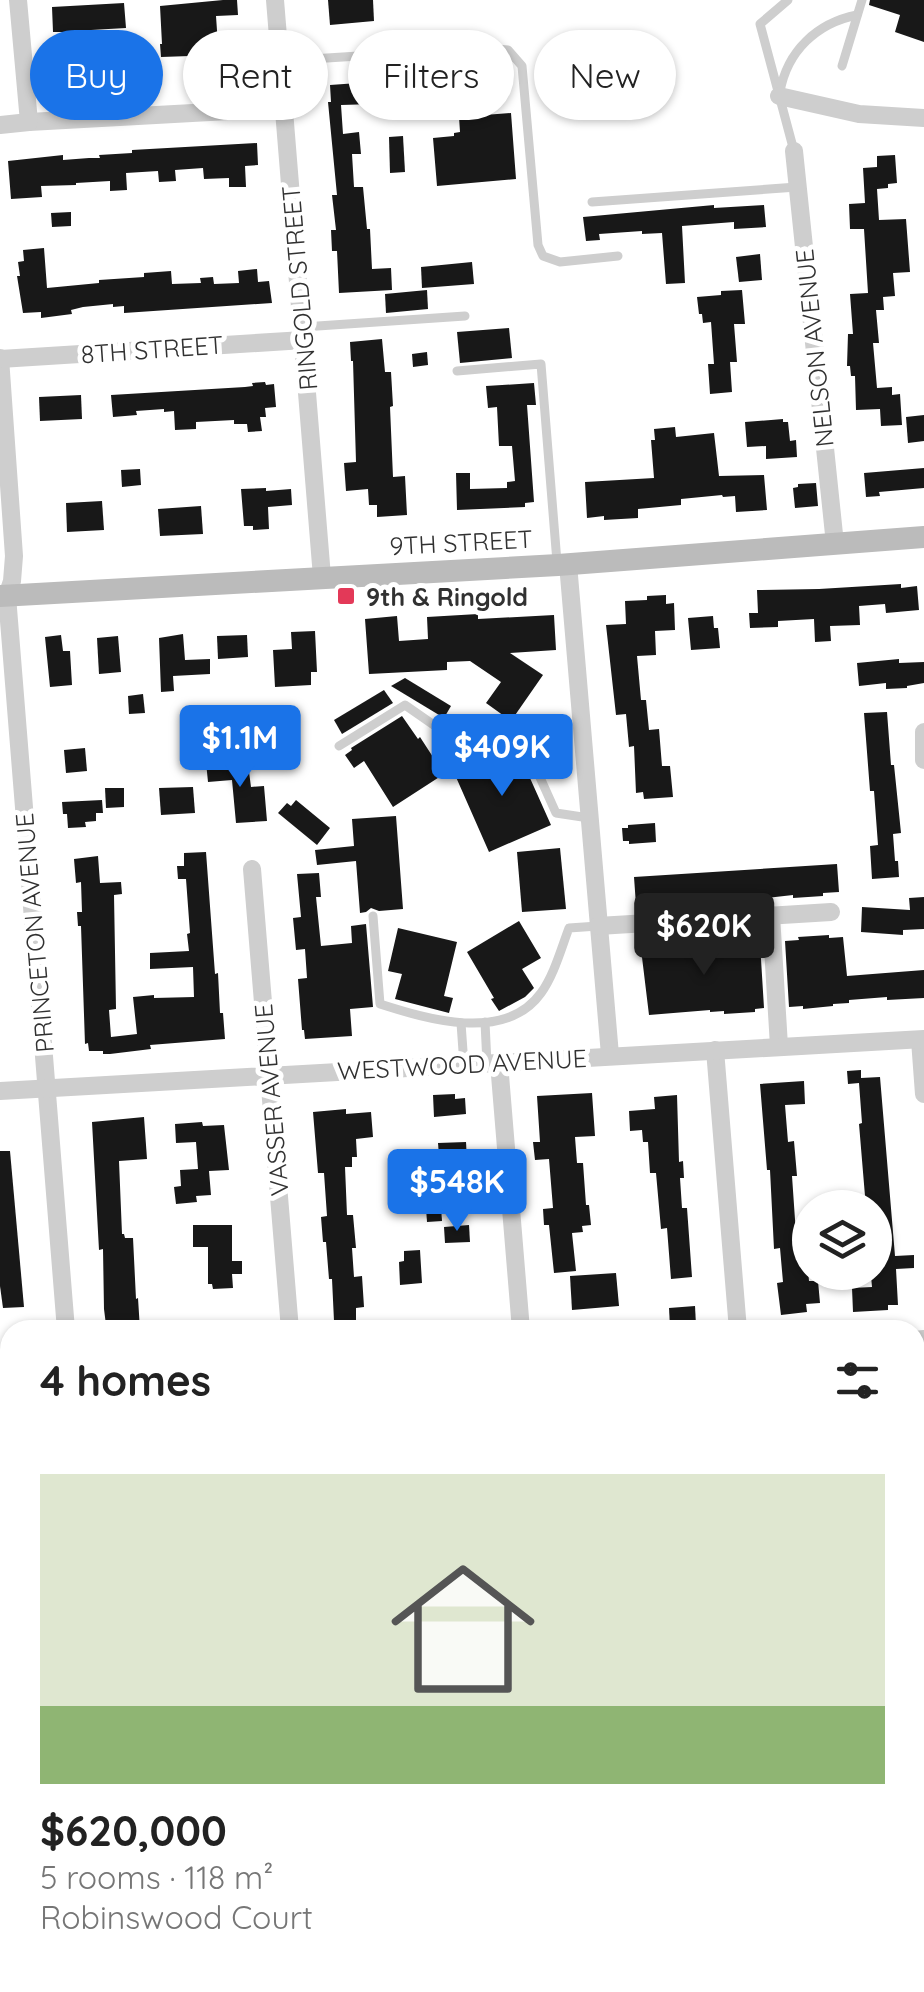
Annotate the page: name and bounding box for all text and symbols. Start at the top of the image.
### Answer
chip: Buy [30,30,163,120]
chip: Rent [183,30,328,120]
chip: Filters [348,30,514,120]
chip: New [534,30,676,120]
street label: RINGOLD STREET [275,184,323,392]
street label: NELSON AVENUE [788,247,840,449]
street label: 8TH STREET [80,329,224,369]
street label: 9TH STREET [389,523,533,561]
place label: 9th & Ringold [366,581,528,612]
marker: 9th & Ringold [335,585,357,607]
pin: $1.1M [170,705,310,790]
pin: $409K [432,714,572,799]
text: $1.1M [202,717,278,757]
text: $409K [454,726,550,766]
street label: PRINCETON AVENUE [8,812,60,1054]
pin: $620K [634,893,774,978]
text: $620K [656,905,752,945]
street label: VASSER AVENUE [247,1003,295,1197]
street label: WESTWOOD AVENUE [336,1042,588,1086]
pin: $548K [387,1149,527,1234]
text: $548K [410,1161,504,1201]
map controls [792,1190,892,1290]
button: layers [792,1190,892,1290]
icon: filters [830,1353,885,1408]
text: 4 homes [40,1354,211,1407]
icon: home [373,1539,553,1719]
text: $620,000 [40,1804,227,1857]
text: 5 rooms · 118 m² [40,1857,273,1897]
text: Robinswood Court [40,1897,313,1937]

